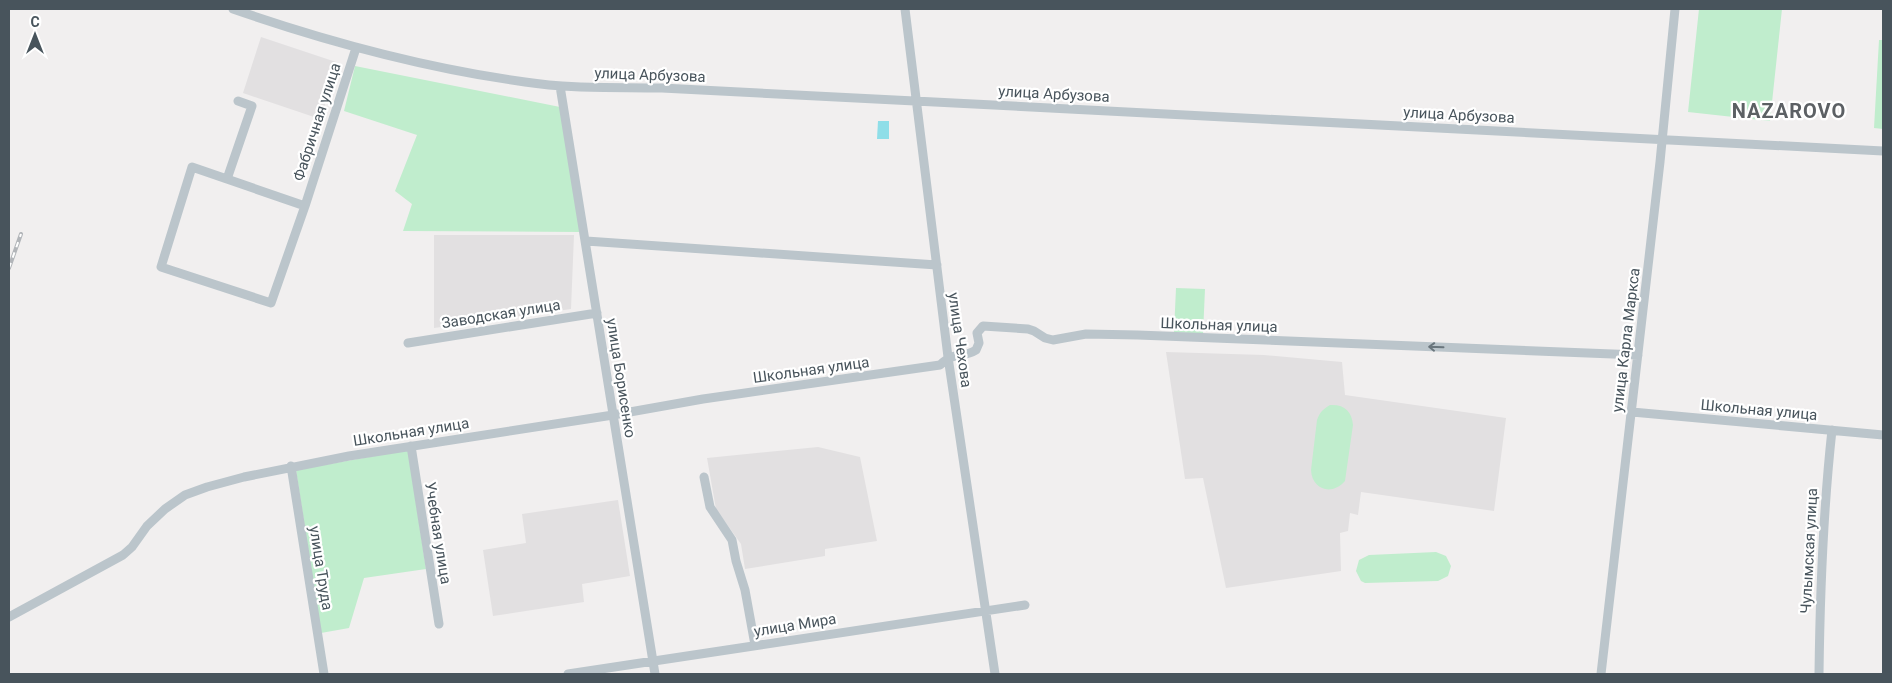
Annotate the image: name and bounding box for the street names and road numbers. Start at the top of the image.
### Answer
street label: Фабричная улица [289,61,345,183]
street label: улица Арбузова [594,64,706,86]
street label: улица Арбузова [998,82,1110,106]
street label: улица Арбузова [1403,103,1515,127]
street label: улица Карла Маркса [1608,267,1644,413]
street label: улица Чехова [944,291,976,389]
street label: Заводская улица [440,296,562,332]
street label: Школьная улица [1160,314,1278,336]
street label: улица Борисенко [603,317,639,439]
street label: Школьная улица [752,353,870,387]
street label: Школьная улица [1700,396,1818,424]
street label: Школьная улица [352,414,470,450]
street label: Учебная улица [421,480,455,586]
street label: Чулымская улица [1797,488,1821,614]
street label: улица Труда [305,525,337,611]
street label: улица Мира [752,610,838,640]

